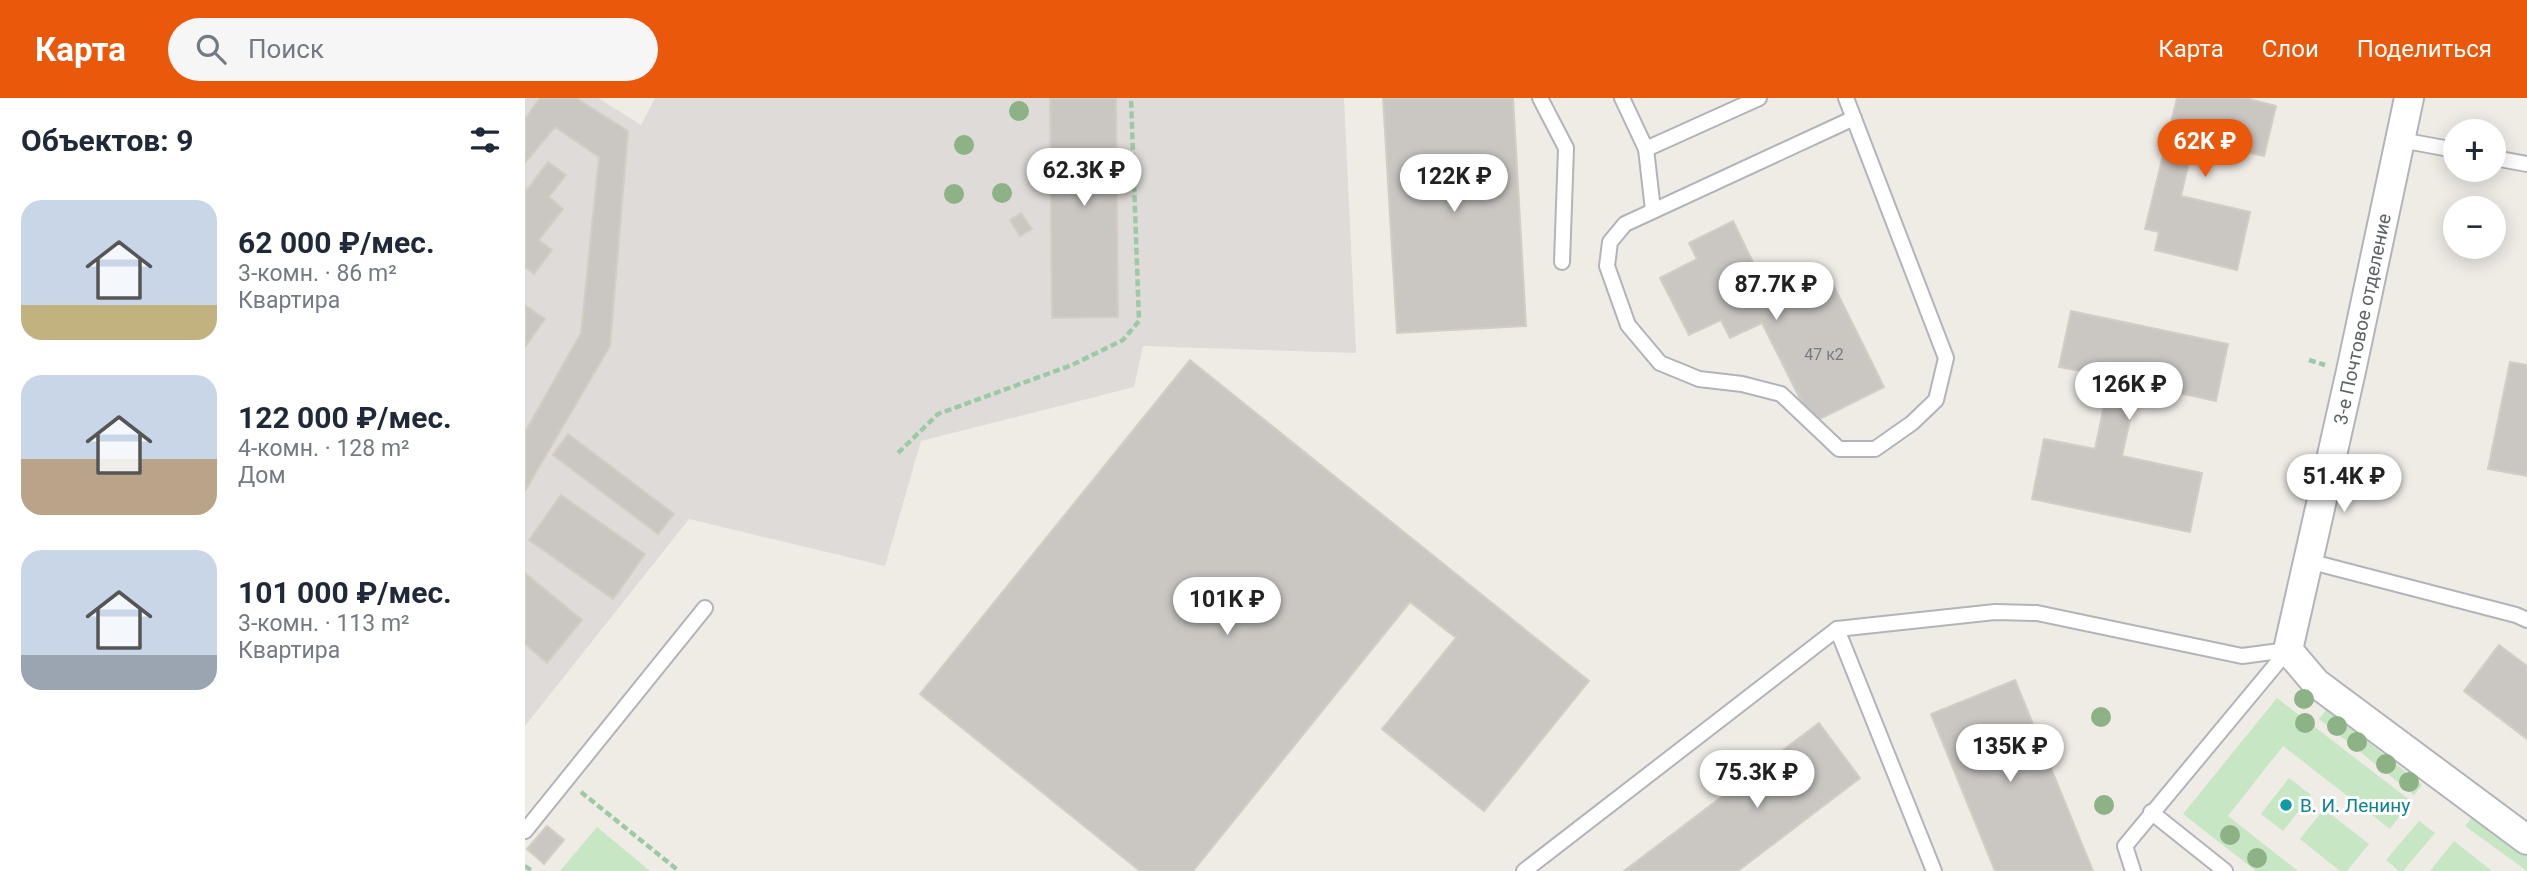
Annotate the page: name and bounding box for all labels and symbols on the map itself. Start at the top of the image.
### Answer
pin: 62K ₽ [2156,120,2254,179]
pin: 62.3K ₽ [1019,148,1149,208]
pin: 122K ₽ [1397,155,1511,214]
street label: 3-е Почтовое отделение [2329,212,2396,427]
pin: 87.7K ₽ [1711,262,1841,322]
house number: 47 к2 [1804,345,1844,364]
pin: 126K ₽ [2072,362,2186,422]
pin: 51.4K ₽ [2279,454,2409,514]
pin: 101K ₽ [1170,578,1284,637]
pin: 135K ₽ [1953,724,2067,784]
pin: 75.3K ₽ [1692,750,1822,810]
place label: В. И. Ленину [2300,794,2410,817]
marker: В. И. Ленину [2278,797,2294,813]

